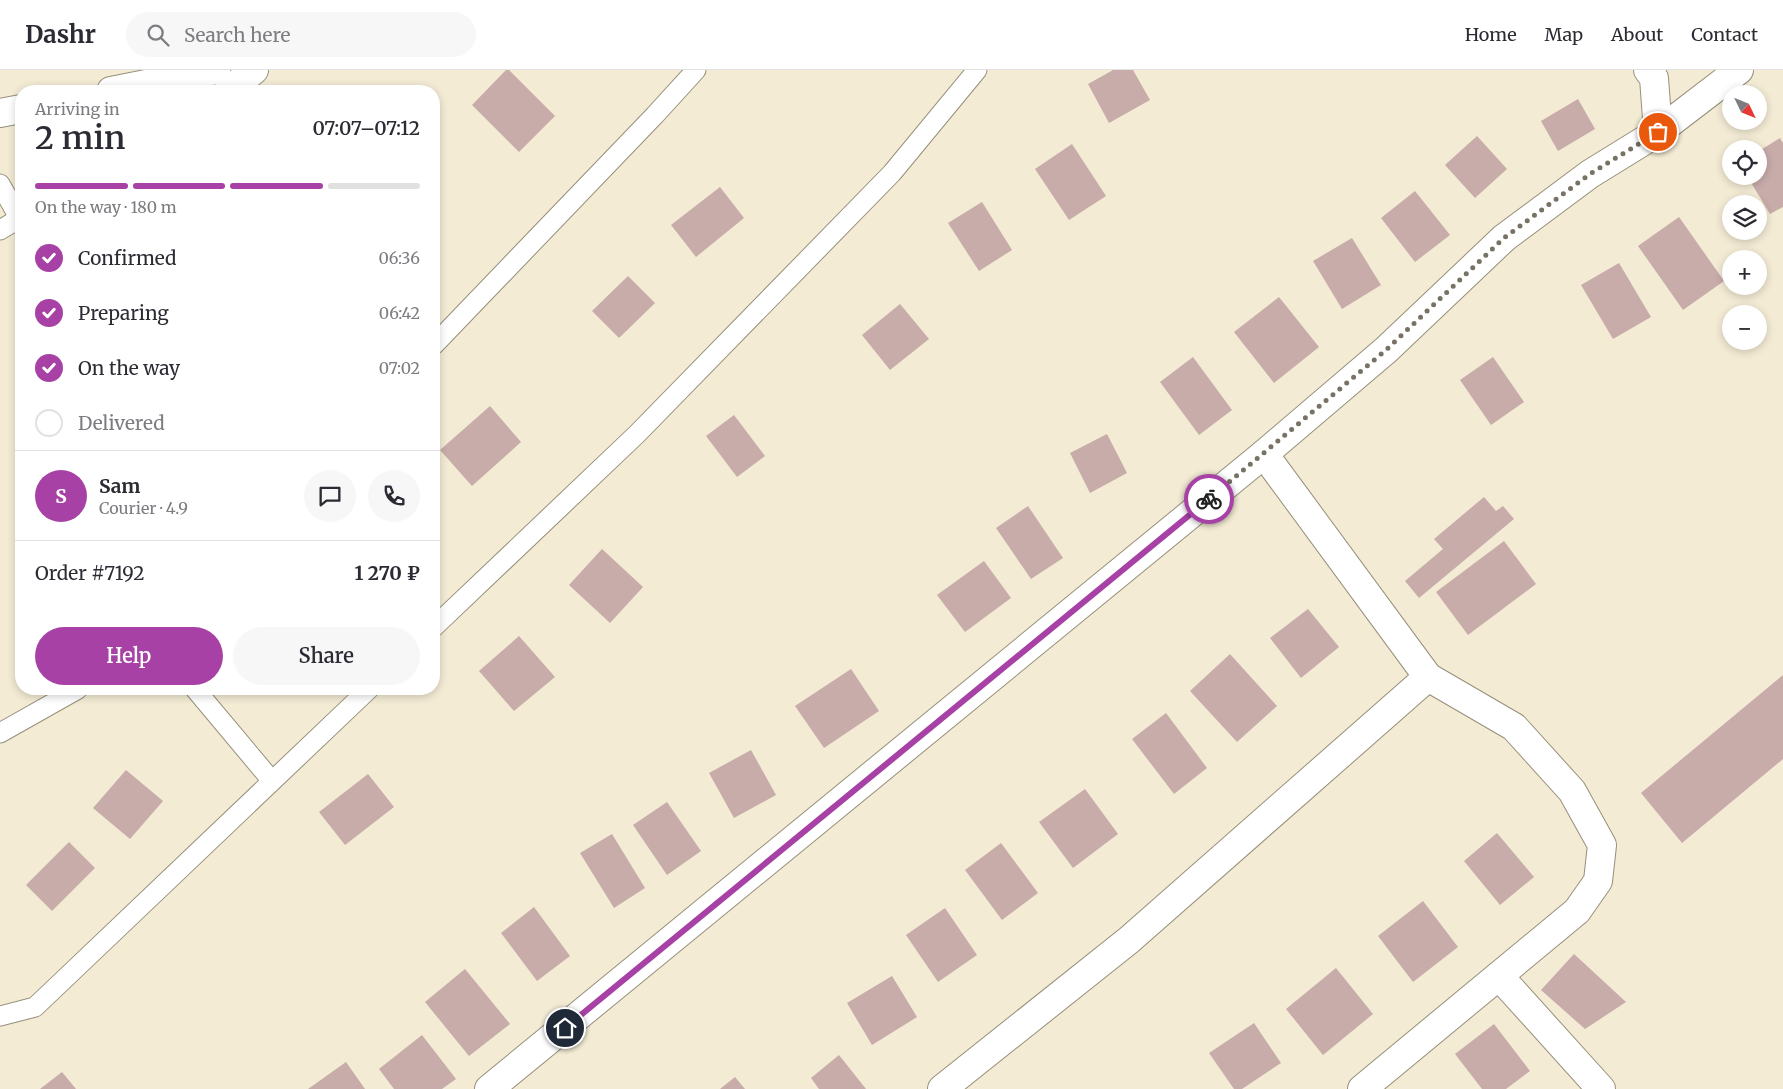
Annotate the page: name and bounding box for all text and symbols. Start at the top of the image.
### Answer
search box [126,12,476,57]
text: Dashr [25,19,96,50]
icon: search [144,21,172,49]
text: Search here [184,23,290,47]
text: Home [1465,23,1517,46]
text: Map [1545,23,1583,46]
text: About [1611,23,1663,46]
text: Contact [1691,23,1758,46]
north arrow [1722,85,1768,130]
map controls [1722,85,1767,350]
text: Arriving in [35,99,120,119]
pin [1637,111,1679,153]
text: 07:07–07:12 [312,116,420,140]
text: 2 min [35,118,125,158]
icon: bag [1644,118,1672,146]
button: locate [1722,140,1767,185]
button: layers [1722,195,1767,240]
text: On the way · 180 m [35,197,177,217]
icon: check [35,244,63,272]
text: Confirmed [78,246,176,270]
text: 06:36 [379,248,420,268]
button: + [1722,250,1767,295]
icon: check [35,299,63,327]
text: Preparing [78,301,169,325]
text: 06:42 [379,303,420,323]
button: − [1722,305,1767,350]
icon: check [35,354,63,382]
text: On the way [78,356,180,380]
text: 07:02 [379,358,420,378]
text: Delivered [78,411,165,435]
button: chat [304,470,356,522]
button: phone [368,470,420,522]
text: Sam [99,474,140,498]
courier [1184,474,1234,524]
text: S [55,484,67,508]
icon: bike [1195,485,1223,513]
text: Courier · 4.9 [99,498,188,518]
text: Order #7192 [35,561,145,585]
text: 1 270 ₽ [355,561,420,585]
button: Help [35,627,223,685]
button: Share [233,627,420,685]
pin [544,1007,586,1049]
icon: home [551,1014,579,1042]

